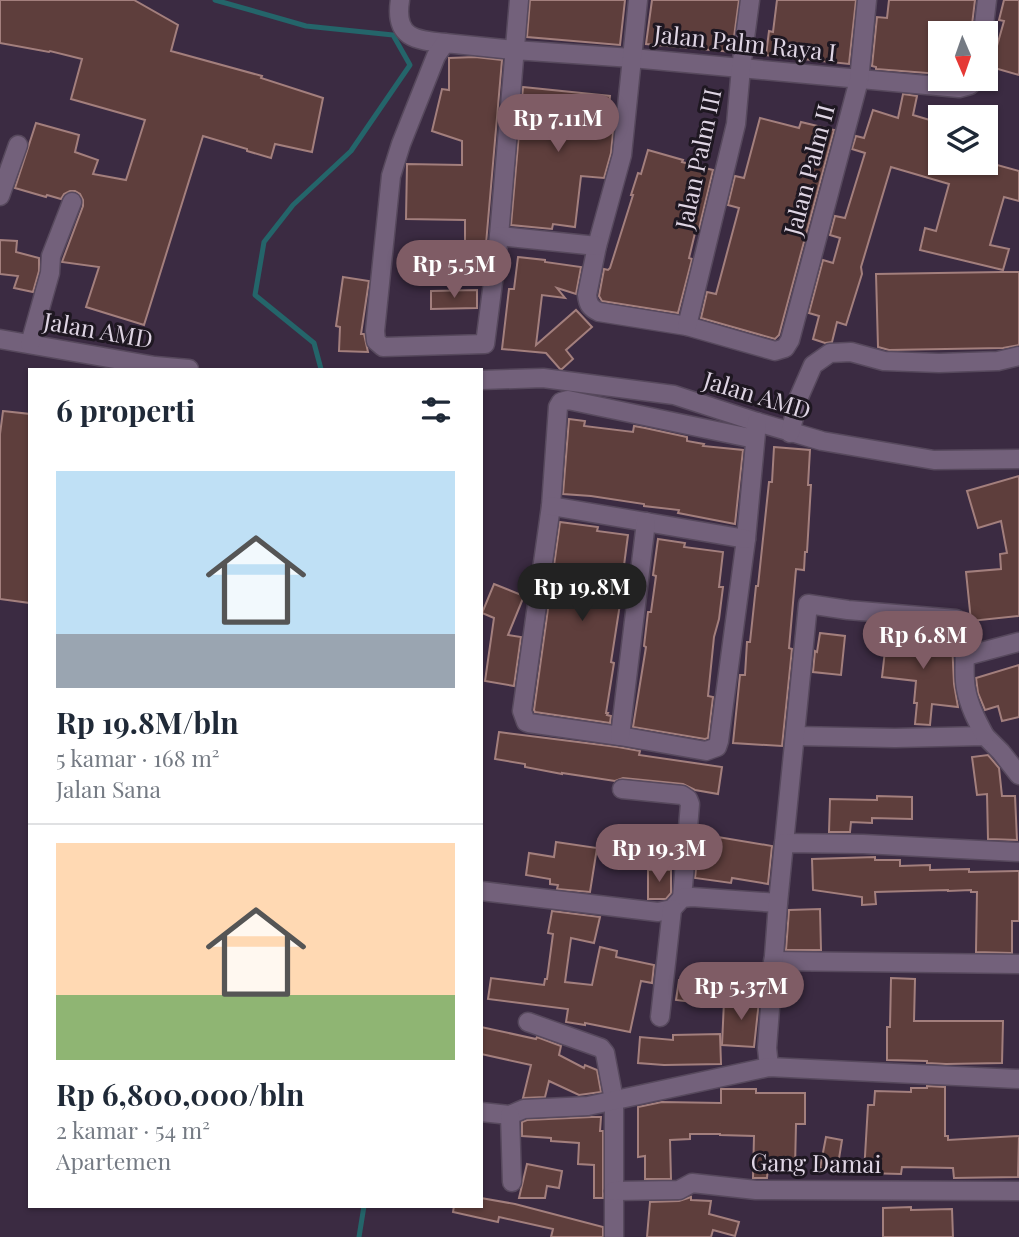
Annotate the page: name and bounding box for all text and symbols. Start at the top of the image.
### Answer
street label: Jalan Palm Raya I [651,16,838,68]
north arrow [928,21,998,91]
map controls [928,21,998,175]
street label: Jalan Palm III [666,85,728,233]
pin: Rp 7.11M [486,94,630,154]
street label: Jalan Palm II [775,100,841,240]
text: Rp 7.11M [513,101,603,132]
button: layers [928,105,998,175]
pin: Rp 5.5M [389,240,519,300]
text: Rp 5.5M [412,247,496,278]
street label: Jalan AMD [40,304,156,354]
street label: Jalan AMD [699,362,815,426]
text: 6 properti [56,390,195,430]
icon: filters [417,391,455,429]
icon: home [193,517,319,643]
pin: Rp 19.8M [510,564,654,623]
text: Rp 19.8M [533,570,631,601]
pin: Rp 6.8M [858,612,988,671]
text: Rp 6.8M [879,618,967,649]
text: Rp 19.8M/bln [56,702,239,742]
text: 5 kamar · 168 m² [56,742,220,773]
text: Jalan Sana [56,773,161,804]
pin: Rp 19.3M [587,824,731,884]
text: Rp 19.3M [612,831,706,862]
icon: home [193,889,319,1015]
pin: Rp 5.37M [669,962,813,1022]
text: Rp 5.37M [694,969,788,1000]
text: Rp 6,800,000/bln [56,1074,305,1114]
text: 2 kamar · 54 m² [56,1114,210,1145]
text: Apartemen [56,1145,171,1176]
street label: Gang Damai [750,1145,882,1179]

